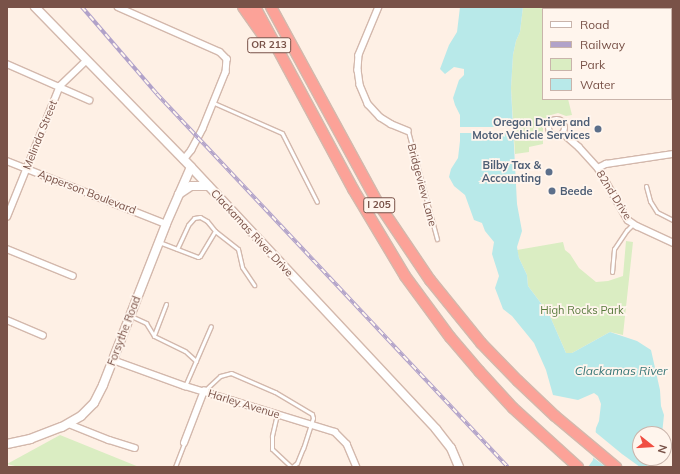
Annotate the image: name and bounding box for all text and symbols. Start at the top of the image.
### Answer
legend [542,8,672,100]
text: Road [580,17,609,32]
road number: OR 213 [247,37,291,53]
text: Railway [580,37,625,52]
text: Park [580,57,605,72]
text: Water [580,77,615,92]
street label: Melinda Street [20,98,60,172]
place label: Oregon Driver and Motor Vehicle Services [472,116,590,142]
marker: Oregon Driver and Motor Vehicle Services [593,124,603,134]
street label: Bridgeview Lane [405,142,439,228]
place label: Bilby Tax & Accounting [482,159,541,185]
street label: Apperson Boulevard [36,167,138,217]
marker: Bilby Tax & Accounting [544,167,554,177]
street label: 82nd Drive [594,168,634,222]
place label: Beede [560,184,592,198]
marker: Beede [547,186,557,196]
street label: Clackamas River Drive [208,187,296,279]
road number: I 205 [363,197,395,213]
street label: Forsythe Road [105,294,143,368]
park label: High Rocks Park [540,303,624,317]
water label: Clackamas River [575,364,667,378]
street label: Harley Avenue [206,387,282,421]
north arrow [632,426,672,466]
text: N [655,443,670,455]

